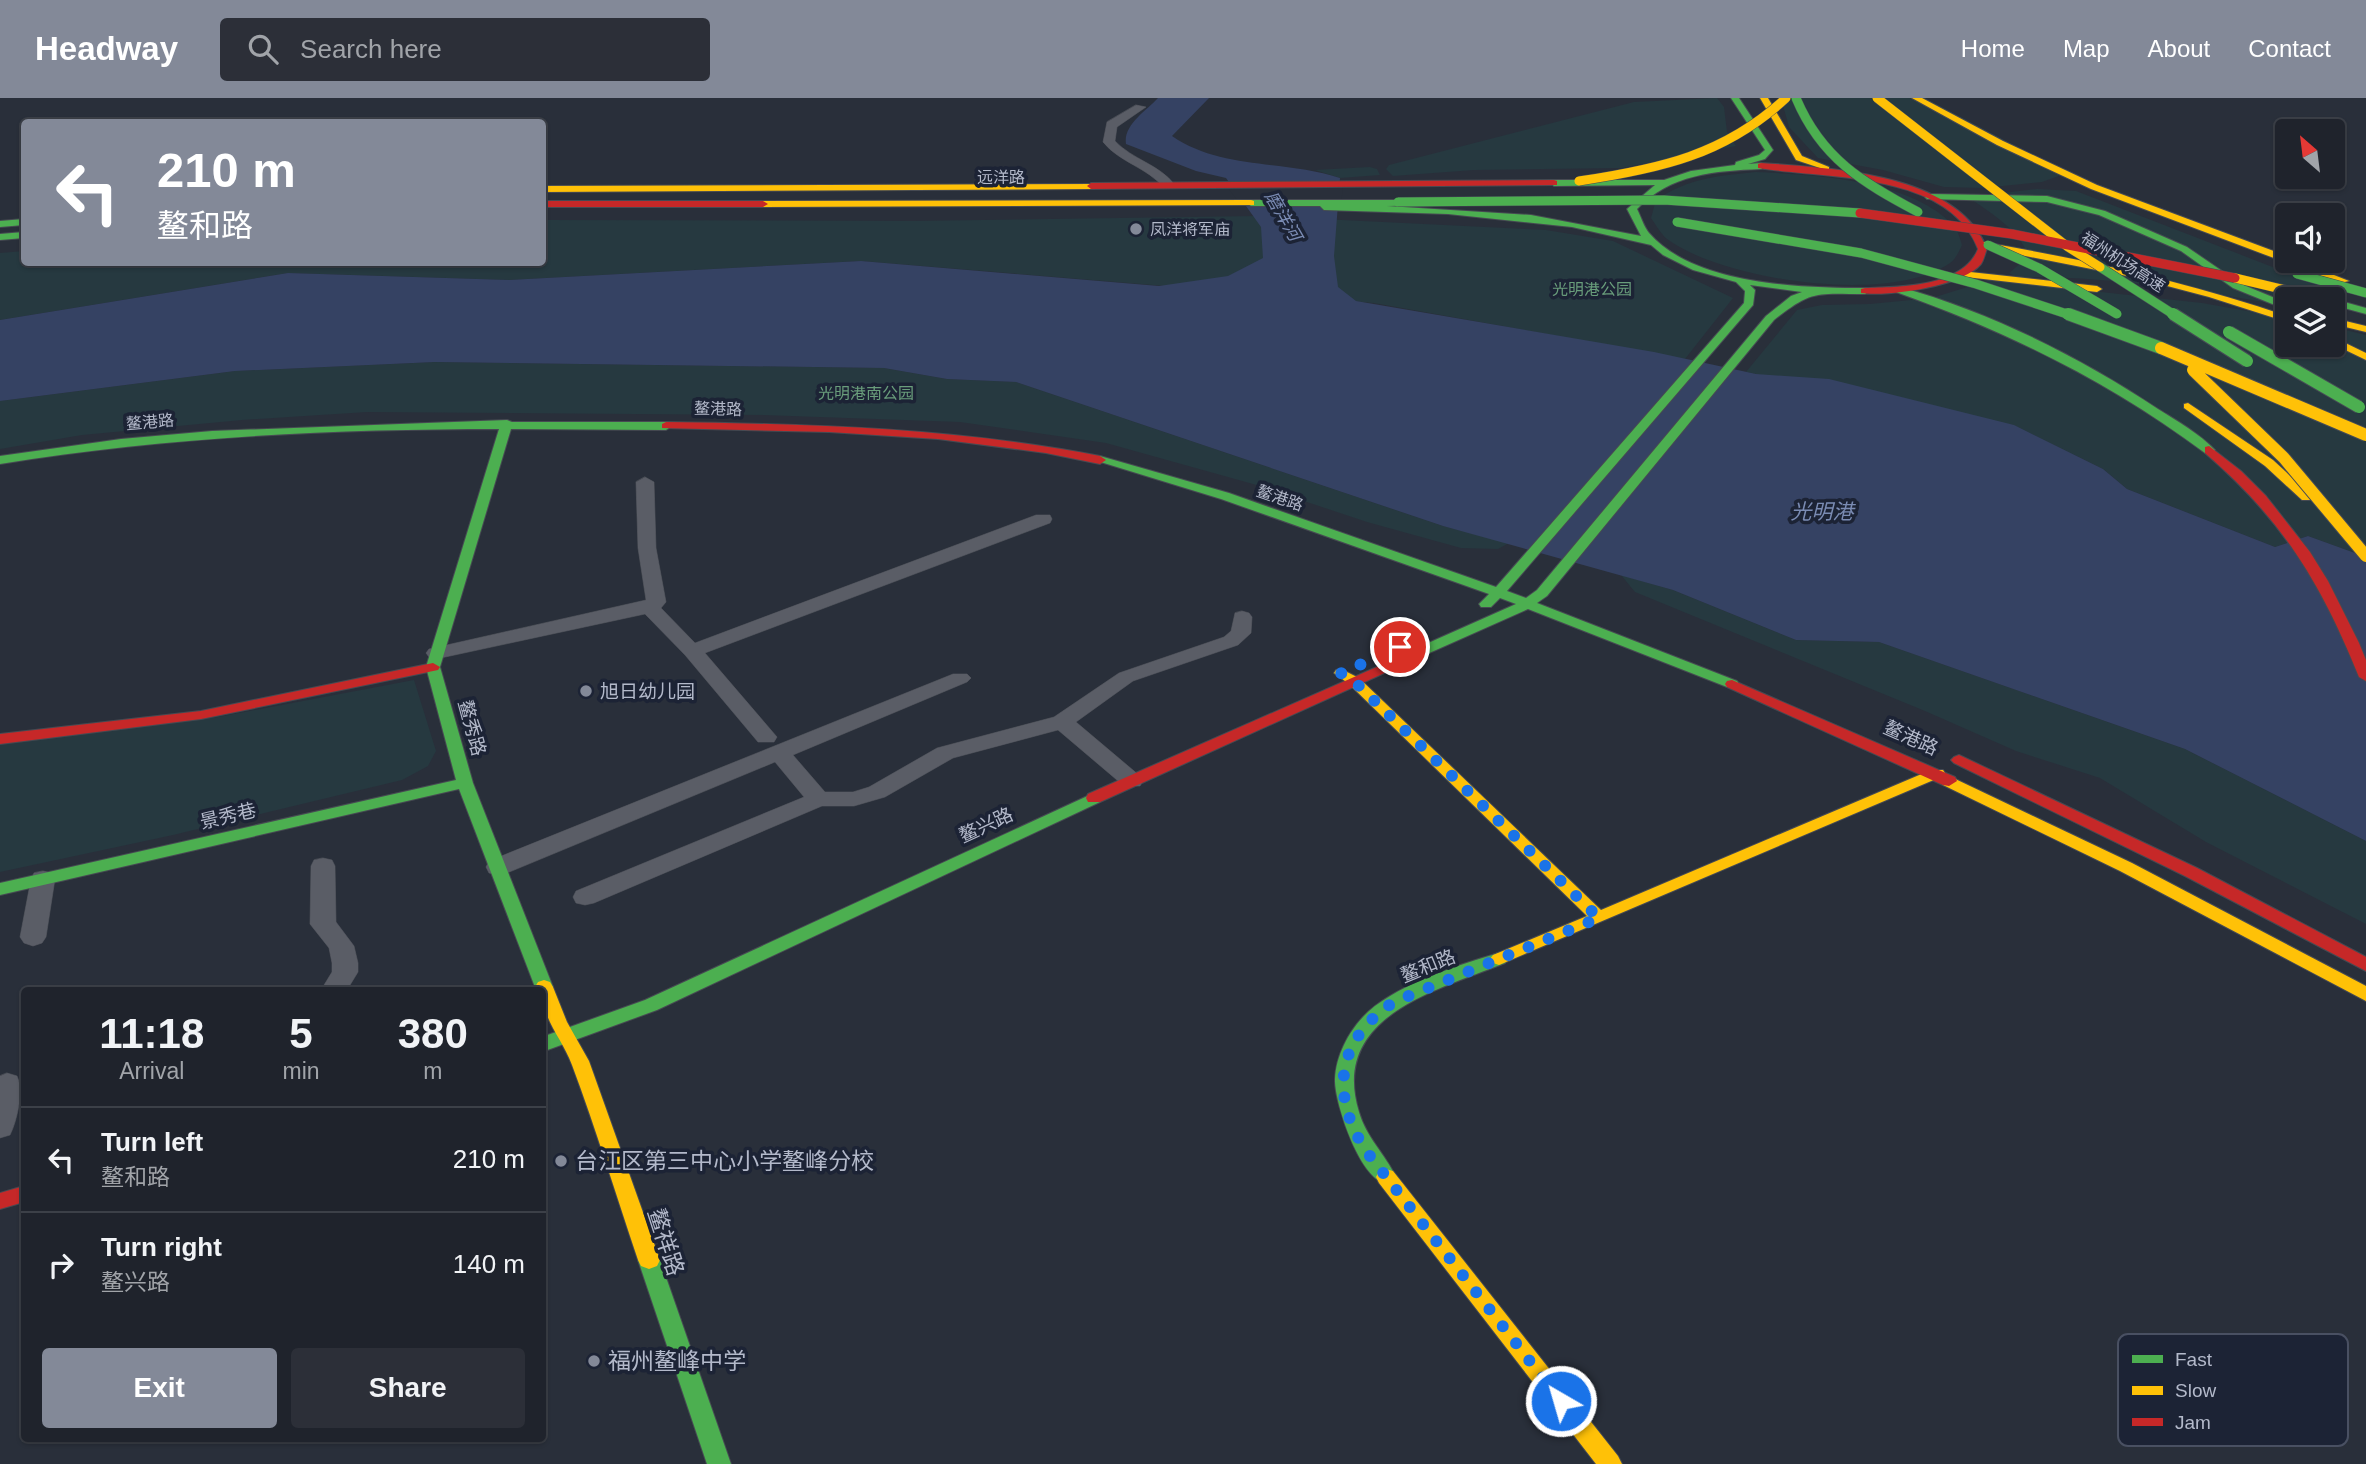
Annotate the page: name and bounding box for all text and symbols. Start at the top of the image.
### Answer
search box [220,18,710,81]
text: Headway [35,30,178,67]
icon: search [244,30,282,68]
text: Search here [300,34,442,64]
text: Home [1961,35,2025,62]
text: Map [2063,35,2110,62]
text: About [2148,35,2210,62]
text: Contact [2248,35,2331,62]
north arrow [2275,119,2345,189]
map controls [2275,119,2345,357]
text: 210 m [157,143,296,197]
icon: left [42,147,133,238]
street label: 远洋路 [977,169,1025,186]
water label: 磨洋河 [1261,188,1307,247]
button: sound [2275,203,2345,273]
text: 鳌和路 [157,208,253,244]
marker: 凤洋将军庙 [1128,221,1144,237]
place label: 凤洋将军庙 [1150,221,1230,238]
street label: 福州机场高速 [2078,229,2168,295]
park label: 光明港公园 [1552,281,1632,298]
button: layers [2275,287,2345,357]
park label: 光明港南公园 [818,385,914,402]
street label: 鳌港路 [694,400,742,418]
street label: 鳌港路 [125,411,175,433]
street label: 鳌港路 [1255,482,1305,514]
water label: 光明港 [1791,500,1856,523]
pin [1370,617,1430,677]
icon: arrive [1381,628,1419,666]
place label: 旭日幼儿园 [600,681,695,702]
marker: 旭日幼儿园 [578,683,594,699]
street label: 鳌秀路 [454,698,490,758]
street label: 鳌港路 [1881,717,1941,759]
street label: 景秀巷 [198,799,258,833]
street label: 鳌兴路 [956,803,1016,847]
street label: 鳌和路 [1398,946,1458,986]
text: 11:18 [99,1010,204,1057]
text: 5 [289,1010,313,1057]
text: 380 [398,1010,468,1057]
text: Arrival [119,1058,184,1084]
text: min [282,1058,320,1084]
text: m [423,1058,442,1084]
text: Turn left [101,1127,203,1157]
icon: left [42,1141,80,1179]
text: 210 m [453,1144,525,1174]
place label: 台江区第三中心小学鳌峰分校 [575,1148,874,1174]
marker: 台江区第三中心小学鳌峰分校 [553,1153,569,1169]
text: 鳌和路 [101,1164,170,1190]
street label: 鳌祥路 [643,1205,689,1279]
text: Turn right [101,1232,222,1262]
icon: right [42,1246,80,1284]
text: 140 m [453,1249,525,1279]
text: 鳌兴路 [101,1269,170,1295]
legend [2118,1334,2348,1446]
button: Exit [42,1348,277,1428]
button: Share [291,1348,525,1428]
place label: 福州鳌峰中学 [608,1348,746,1374]
text: Fast [2175,1349,2213,1370]
marker: 福州鳌峰中学 [586,1353,602,1369]
position arrow [1524,1364,1598,1438]
text: Slow [2175,1380,2216,1401]
text: Jam [2175,1412,2211,1433]

